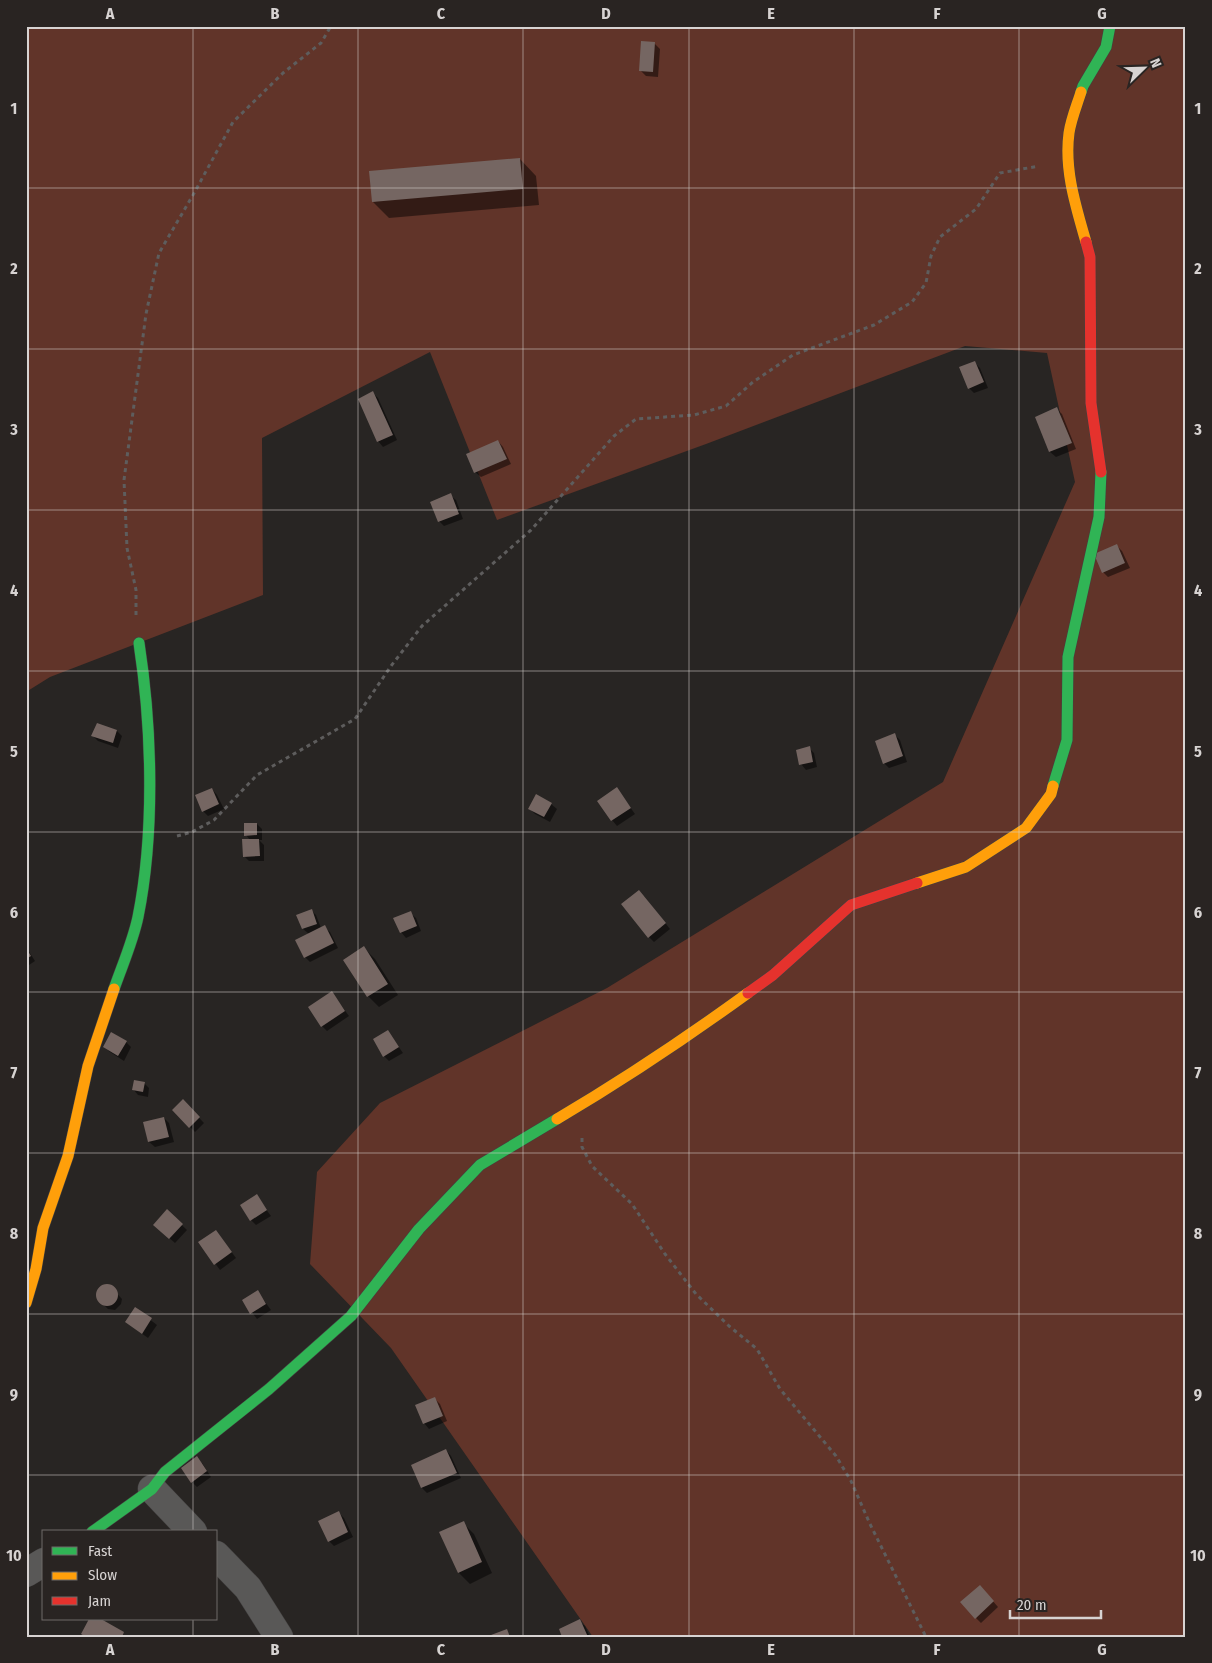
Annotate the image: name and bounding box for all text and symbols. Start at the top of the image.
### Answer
text: A [105,4,115,23]
text: B [271,4,280,23]
text: C [437,4,446,23]
text: D [601,4,611,23]
text: E [767,4,775,23]
text: F [933,4,941,23]
text: G [1097,4,1107,23]
north arrow [1120,42,1170,92]
text: N [1146,56,1165,70]
text: 1 [11,99,17,118]
text: 1 [1195,99,1201,118]
text: 2 [9,259,18,278]
text: 2 [1193,259,1202,278]
text: 3 [9,420,18,439]
text: 3 [1193,420,1202,439]
text: 4 [10,581,18,600]
text: 4 [1194,581,1202,600]
text: 5 [10,742,18,761]
text: 5 [1194,742,1202,761]
text: 6 [10,903,18,922]
text: 6 [1194,903,1202,922]
text: 7 [11,1063,18,1082]
text: 7 [1195,1063,1202,1082]
text: 8 [10,1224,19,1243]
text: 8 [1194,1224,1203,1243]
text: 9 [10,1385,18,1404]
text: 9 [1194,1385,1202,1404]
legend [42,1530,218,1620]
text: Fast [88,1542,112,1560]
text: 10 [6,1546,22,1565]
text: 10 [1190,1546,1206,1565]
text: Slow [88,1566,117,1584]
scale bar [1010,1588,1101,1620]
text: Jam [88,1592,111,1610]
text: 20 m [1017,1596,1047,1614]
text: A [105,1640,115,1659]
text: B [271,1640,280,1659]
text: C [437,1640,446,1659]
text: D [601,1640,611,1659]
text: E [767,1640,775,1659]
text: F [933,1640,941,1659]
text: G [1097,1640,1107,1659]

